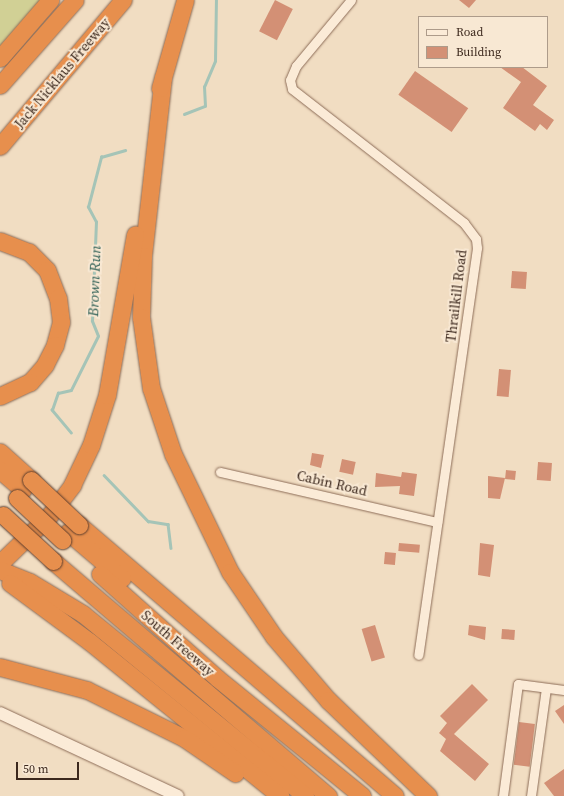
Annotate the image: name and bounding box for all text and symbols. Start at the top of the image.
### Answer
street label: Jack Nicklaus Freeway [11,14,113,132]
legend [418,16,548,68]
text: Road [456,24,483,40]
text: Building [456,44,501,60]
water label: Brown Run [84,245,104,317]
street label: Thrailkill Road [442,249,470,343]
street label: Cabin Road [295,467,369,499]
street label: South Freeway [138,607,218,679]
scale bar [18,754,81,780]
text: 50 m [23,761,49,777]

